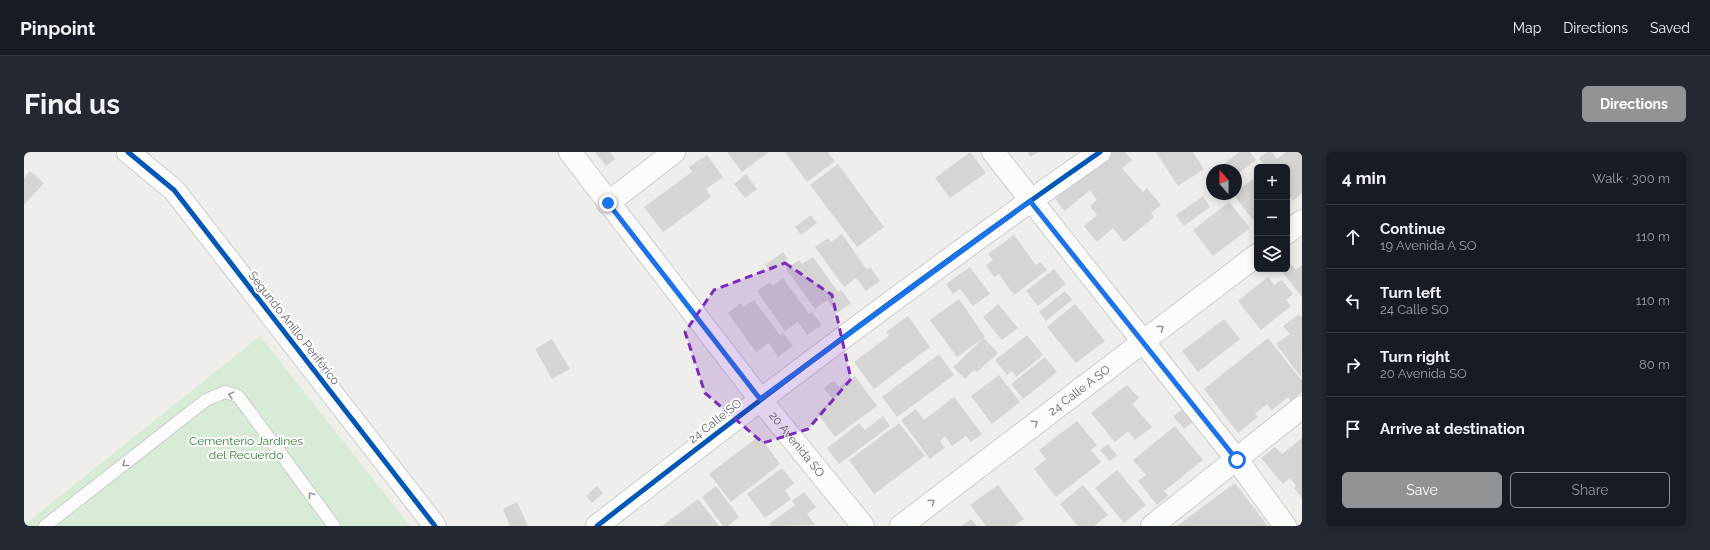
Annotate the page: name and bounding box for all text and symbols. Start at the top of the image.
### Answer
text: Pinpoint [20,17,95,39]
text: Map [1513,20,1541,36]
text: Directions [1563,20,1628,36]
text: Saved [1650,20,1690,36]
button: Directions [1582,86,1686,122]
text: Find us [24,88,120,121]
north arrow [1206,164,1242,200]
map controls [1254,164,1290,272]
button: + [1254,164,1290,200]
text: 4 min [1342,168,1386,188]
text: Walk · 300 m [1592,171,1670,186]
route end [599,194,617,212]
button: − [1254,200,1290,236]
text: Continue [1380,220,1445,238]
icon: ahead [1342,226,1364,248]
text: 110 m [1636,229,1670,244]
button: layers [1254,236,1290,272]
text: 19 Avenida A SO [1380,238,1477,253]
street label: Segundo Anillo Periférico [245,268,343,388]
text: Turn left [1380,284,1441,302]
icon: left [1342,290,1364,312]
text: 110 m [1636,293,1670,308]
text: 24 Calle SO [1380,302,1449,317]
one-way arrow [1156,325,1163,332]
text: Turn right [1380,348,1450,366]
icon: right [1342,354,1364,376]
text: 80 m [1639,357,1670,372]
street label: 24 Calle A SO [1046,362,1113,418]
text: 20 Avenida SO [1380,366,1467,381]
one-way arrow [228,391,234,399]
street label: 24 Calle SO [686,396,744,446]
street label: 20 Avenida SO [766,409,827,480]
icon: arrive [1342,418,1364,440]
text: Arrive at destination [1380,420,1525,438]
one-way arrow [1030,421,1037,428]
park label: Cementerio Jardines del Recuerdo [189,434,303,462]
route start [1228,451,1246,469]
one-way arrow [122,459,129,466]
button: Save [1342,472,1502,508]
button: Share [1510,472,1670,508]
one-way arrow [309,492,316,499]
one-way arrow [927,500,934,507]

